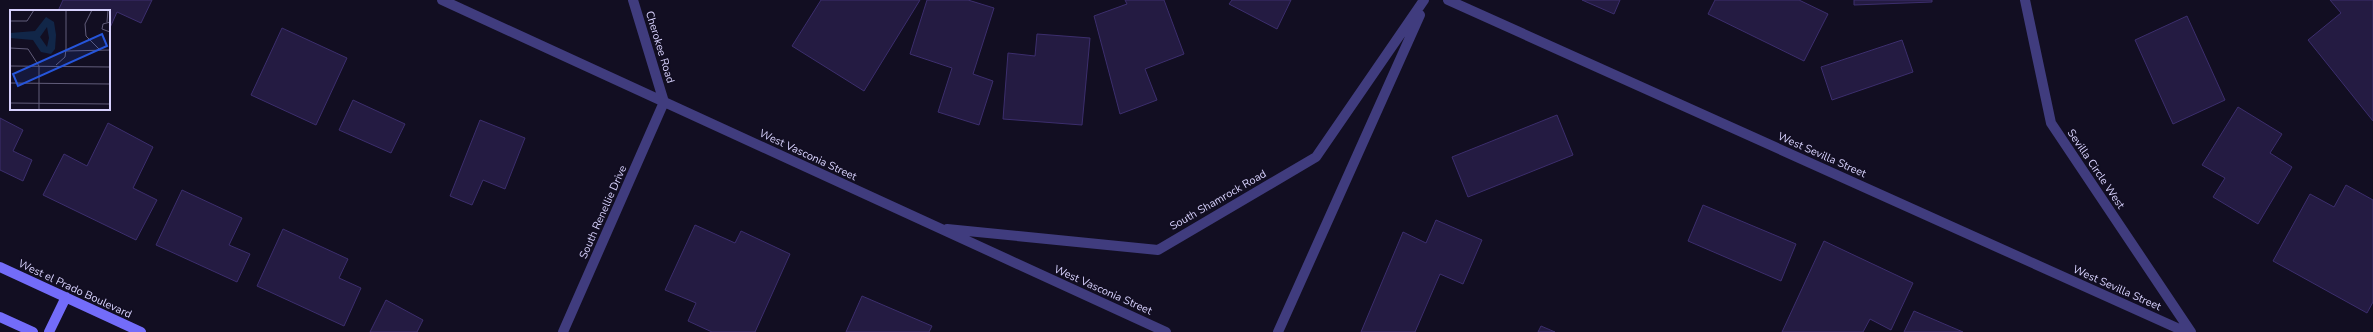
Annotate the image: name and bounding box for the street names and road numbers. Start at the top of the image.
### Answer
street label: Cherokee Road [642,9,678,85]
street label: West Vasconia Street [757,126,859,184]
street label: Sevilla Circle West [2064,126,2128,212]
street label: West Sevilla Street [1775,129,1869,181]
street label: South Renellie Drive [576,163,630,261]
street label: South Shamrock Road [1167,166,1269,234]
street label: West el Prado Boulevard [16,256,134,322]
street label: West Vasconia Street [1052,262,1155,318]
street label: West Sevilla Street [2070,262,2164,314]

